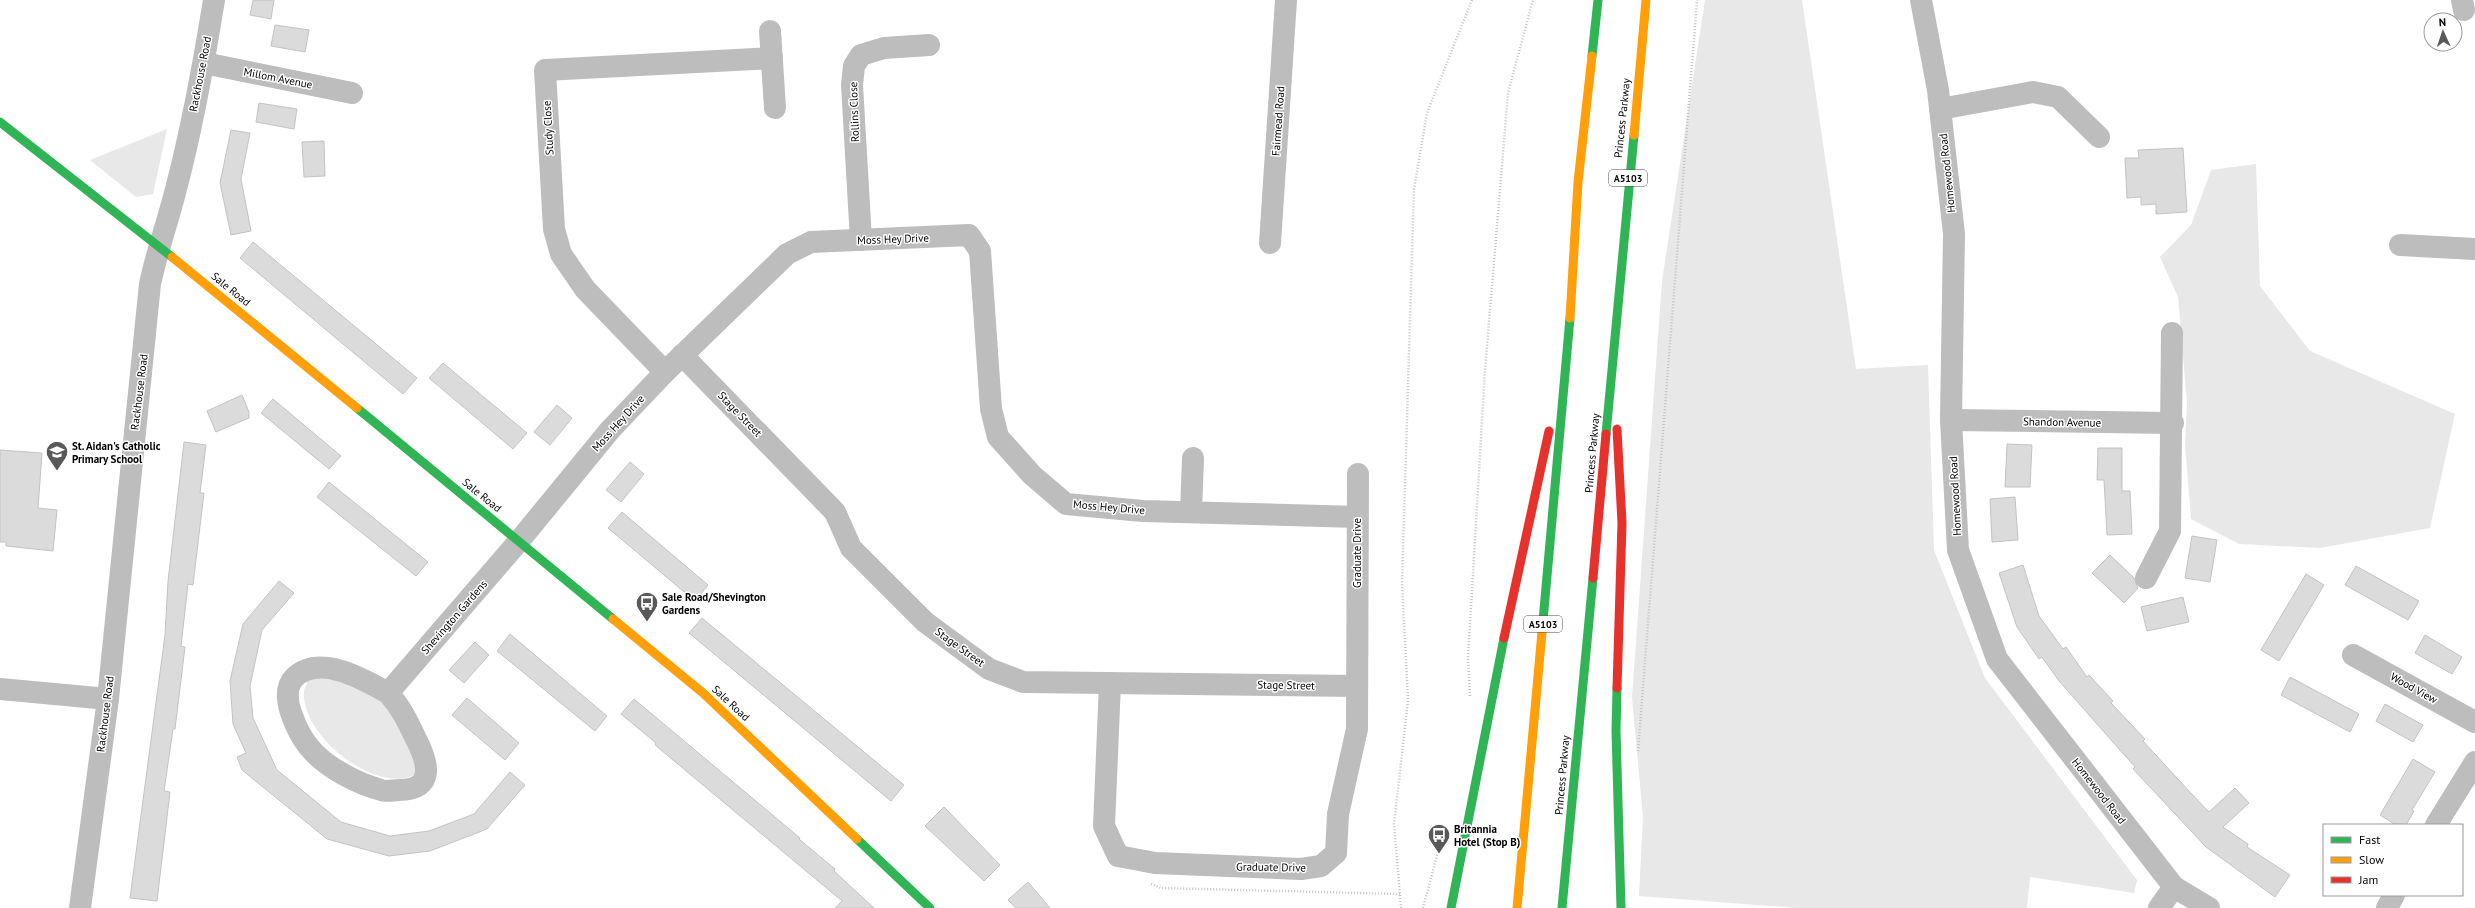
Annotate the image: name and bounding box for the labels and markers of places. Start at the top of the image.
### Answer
school or university icon: St. Aidan's Catholic Primary School [44,439,70,472]
place label: St. Aidan's Catholic Primary School [72,439,161,466]
bus stop icon: Sale Road/Shevington Gardens [634,590,660,623]
place label: Sale Road/Shevington Gardens [662,590,766,617]
bus stop icon: Britannia Hotel (Stop B) [1426,822,1452,855]
place label: Britannia Hotel (Stop B) [1454,822,1520,849]

